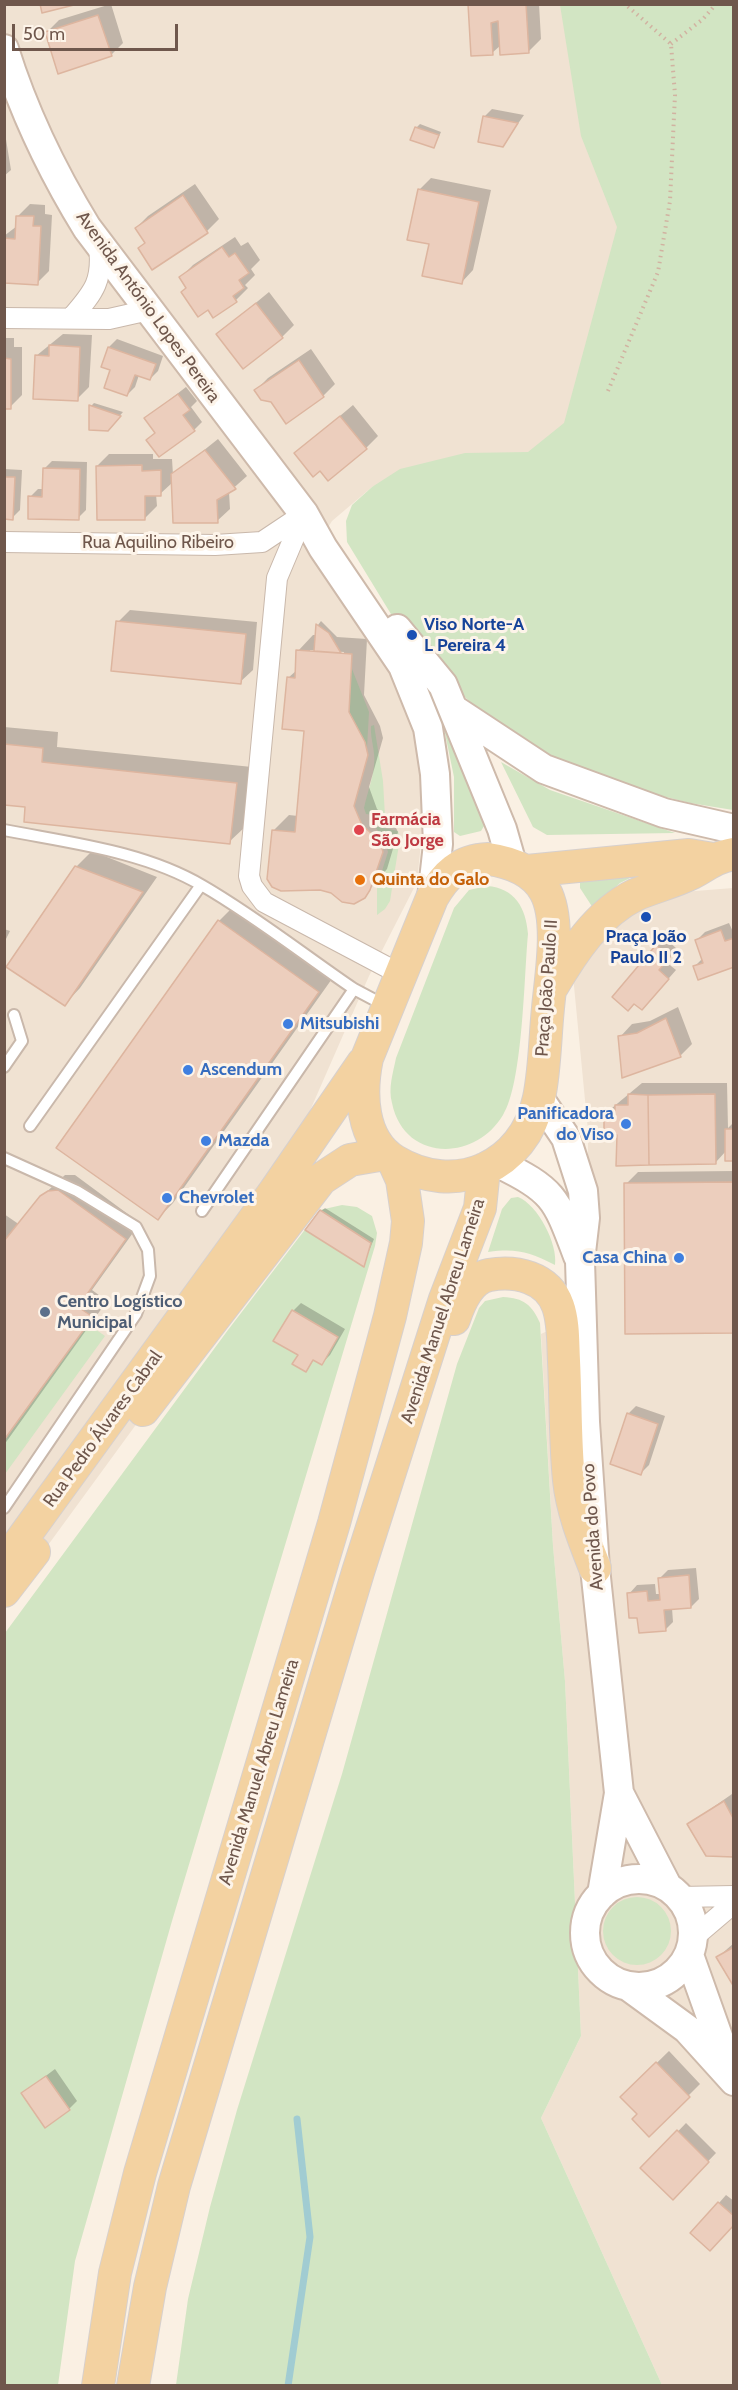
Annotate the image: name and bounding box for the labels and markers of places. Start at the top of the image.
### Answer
place label: Viso Norte-A L Pereira 4 [424,614,524,656]
marker: Viso Norte-A L Pereira 4 [405,628,419,642]
place label: Farmácia São Jorge [371,809,444,852]
marker: Farmácia São Jorge [352,823,366,837]
place label: Quinta do Galo [372,869,489,891]
marker: Quinta do Galo [353,873,367,887]
marker: Praça João Paulo II 2 [639,910,653,924]
place label: Praça João Paulo II 2 [606,926,686,968]
place label: Mitsubishi [300,1013,379,1035]
marker: Mitsubishi [281,1017,295,1031]
place label: Ascendum [200,1059,282,1081]
marker: Ascendum [181,1063,195,1077]
place label: Panificadora do Viso [517,1103,614,1146]
marker: Panificadora do Viso [619,1117,633,1131]
place label: Mazda [218,1130,269,1152]
marker: Mazda [199,1134,213,1148]
place label: Chevrolet [179,1187,254,1209]
marker: Chevrolet [160,1191,174,1205]
place label: Casa China [582,1247,667,1269]
marker: Casa China [672,1251,686,1265]
place label: Centro Logístico Municipal [57,1291,183,1334]
marker: Centro Logístico Municipal [38,1305,52,1319]

